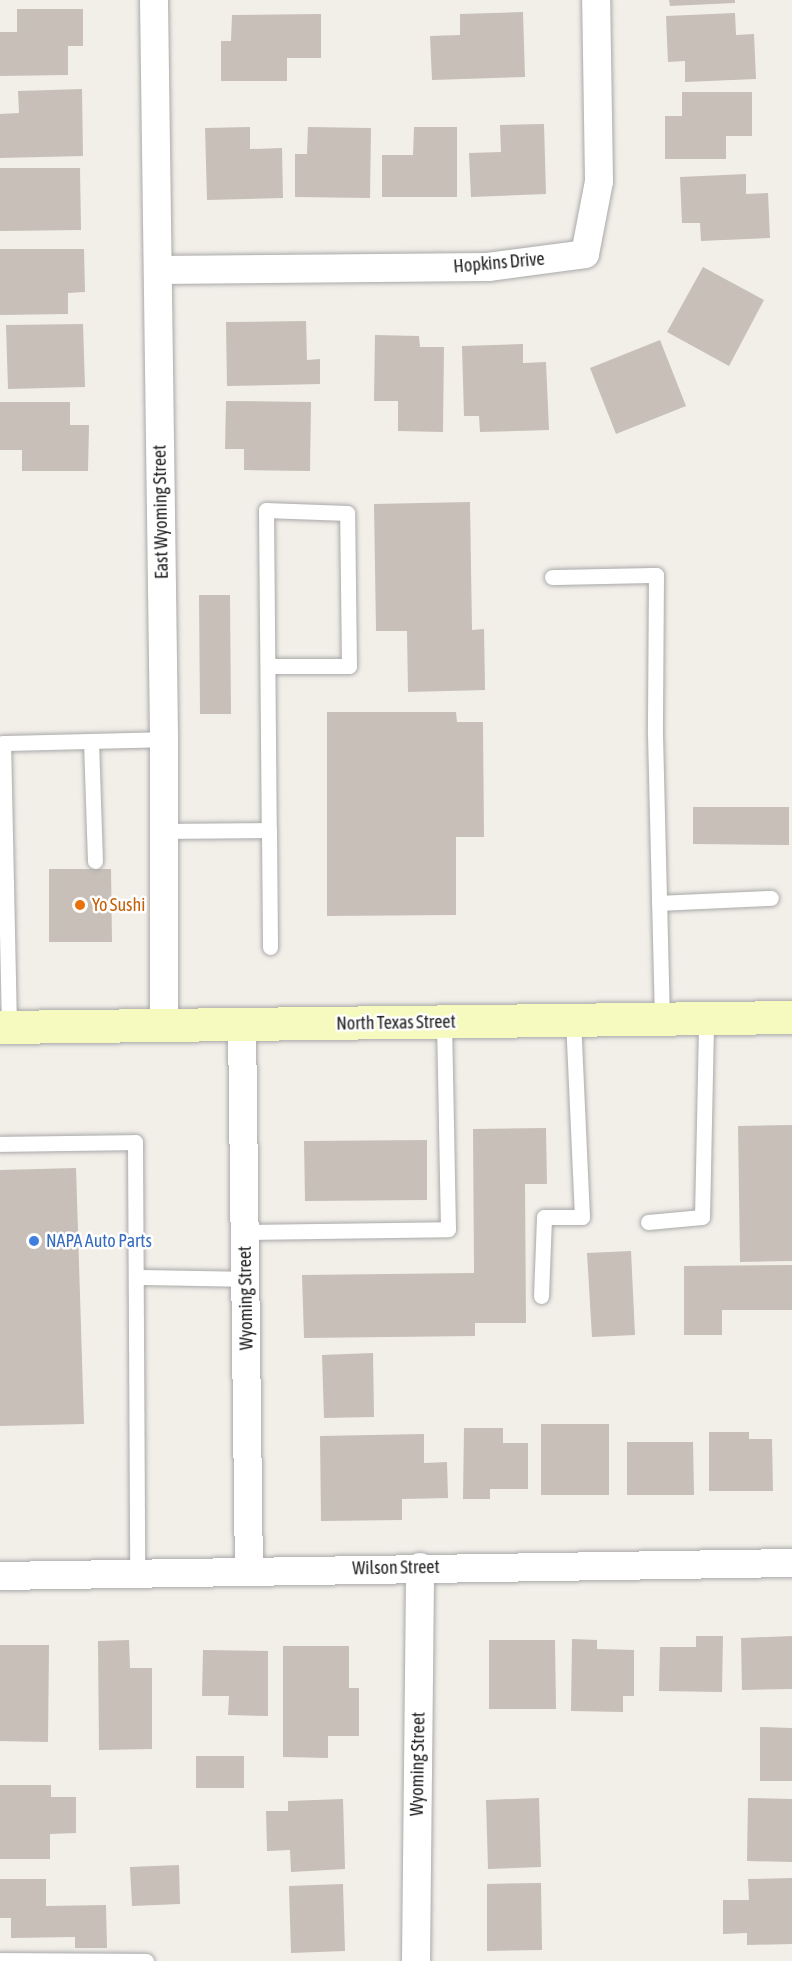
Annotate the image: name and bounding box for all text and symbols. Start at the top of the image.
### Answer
street label: Hopkins Drive [453,248,545,278]
street label: East Wyoming Street [149,445,173,579]
place label: Yo Sushi [92,894,145,916]
marker: Yo Sushi [73,898,87,912]
street label: North Texas Street [336,1011,456,1035]
place label: NAPA Auto Parts [46,1230,152,1252]
marker: NAPA Auto Parts [27,1234,41,1248]
street label: Wyoming Street [234,1246,258,1350]
street label: Wilson Street [352,1556,440,1580]
street label: Wyoming Street [406,1712,430,1816]

